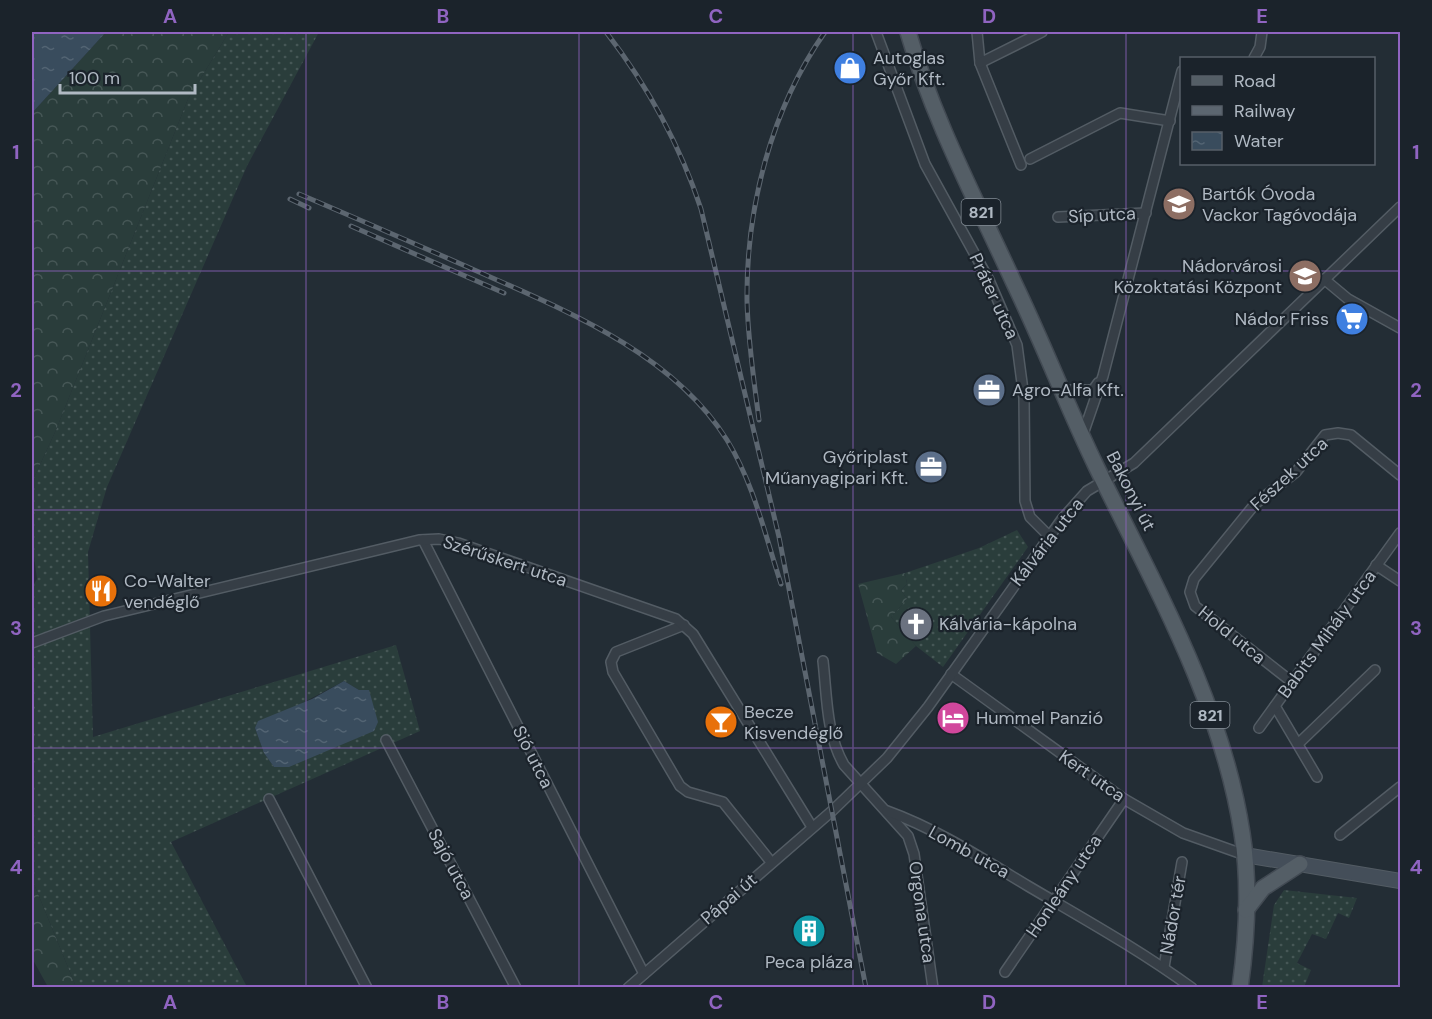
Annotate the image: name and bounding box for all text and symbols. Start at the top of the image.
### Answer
text: A [163,3,177,29]
text: B [437,3,449,29]
text: C [709,3,723,29]
text: D [982,3,996,29]
text: E [1256,3,1268,29]
place label: Autoglas Győr Kft. [873,46,945,91]
shop icon: Autoglas Győr Kft. [832,50,868,86]
scale bar [60,57,195,95]
legend [1180,57,1375,165]
text: 100 m [69,66,120,90]
text: Road [1234,69,1276,93]
text: Railway [1234,99,1296,123]
text: Water [1234,129,1284,153]
text: 1 [12,139,20,165]
text: 1 [1412,139,1420,165]
place label: Bartók Óvoda Vackor Tagóvodája [1202,182,1357,227]
school or university icon: Bartók Óvoda Vackor Tagóvodája [1161,186,1197,222]
road number: 821 [962,199,1000,225]
street label: Síp utca [1068,201,1136,229]
street label: Práter utca [964,249,1024,343]
place label: Nádorvárosi Közoktatási Központ [1114,254,1282,299]
school or university icon: Nádorvárosi Közoktatási Központ [1287,258,1323,294]
supermarket icon: Nádor Friss [1334,301,1370,337]
place label: Nádor Friss [1235,307,1329,331]
office icon: Agro-Alfa Kft. [971,372,1007,408]
text: 2 [10,377,22,403]
text: 2 [1410,377,1422,403]
place label: Agro-Alfa Kft. [1012,378,1124,402]
street label: Fészek utca [1245,432,1333,516]
place label: Győriplast Műanyagipari Kft. [765,445,908,490]
street label: Bakonyi út [1101,447,1161,535]
office icon: Győriplast Műanyagipari Kft. [913,449,949,485]
street label: Kálvária utca [1005,493,1089,591]
street label: Szérűskert utca [440,530,570,592]
street label: Babits Mihály utca [1272,565,1382,703]
place label: Co-Walter vendéglő [124,569,211,614]
restaurant icon: Co-Walter vendéglő [83,573,119,609]
street label: Hold utca [1193,600,1271,670]
church icon: Kálvária-kápolna [898,606,934,642]
place label: Kálvária-kápolna [939,612,1077,636]
text: 3 [10,615,22,641]
text: 3 [1410,615,1422,641]
place label: Becze Kisvendéglő [744,700,843,745]
hotel icon: Hummel Panzió [935,700,971,736]
road number: 821 [1190,702,1230,728]
bar icon: Becze Kisvendéglő [703,704,739,740]
place label: Hummel Panzió [976,706,1103,730]
street label: Sió utca [507,722,559,792]
street label: Kert utca [1054,744,1130,808]
street label: Lomb utca [924,820,1014,884]
street label: Sajó utca [422,824,480,904]
street label: Honleány utca [1021,830,1107,942]
text: 4 [10,854,23,880]
text: 4 [1410,854,1423,880]
street label: Orgona utca [903,859,941,965]
street label: Pápai út [696,868,762,930]
street label: Nádor tér [1154,874,1192,956]
building icon: Peca pláza [791,913,827,949]
place label: Peca pláza [765,950,853,974]
text: A [163,989,177,1015]
text: B [437,989,449,1015]
text: C [709,989,723,1015]
text: D [982,989,996,1015]
text: E [1256,989,1268,1015]

